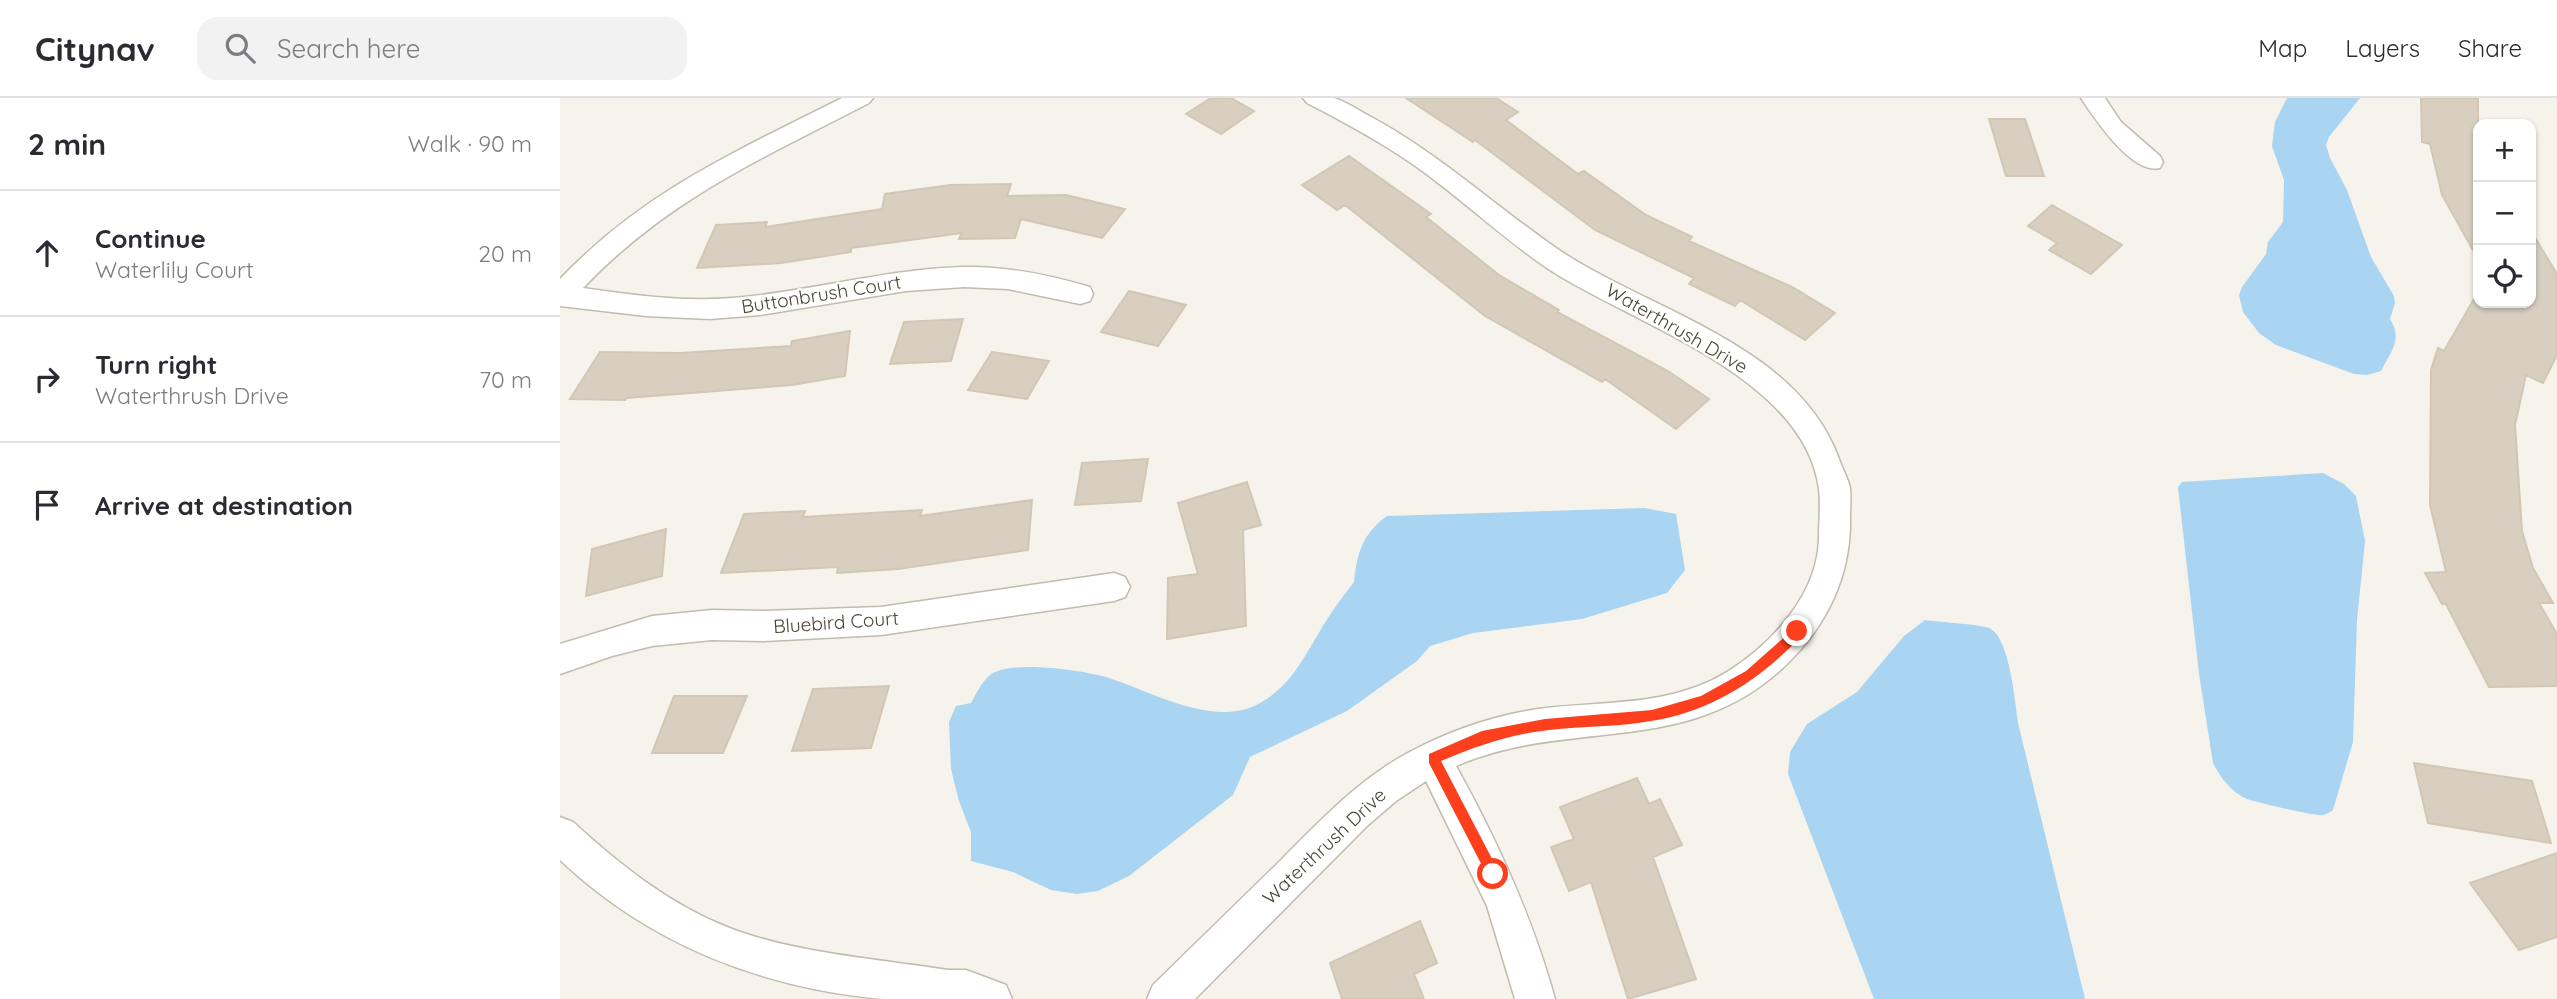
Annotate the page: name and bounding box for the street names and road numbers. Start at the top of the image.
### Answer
street label: Buttonbrush Court [739,270,903,318]
street label: Waterthrush Drive [1602,278,1752,378]
street label: Bluebird Court [772,606,900,638]
street label: Waterthrush Drive [1257,783,1391,909]

